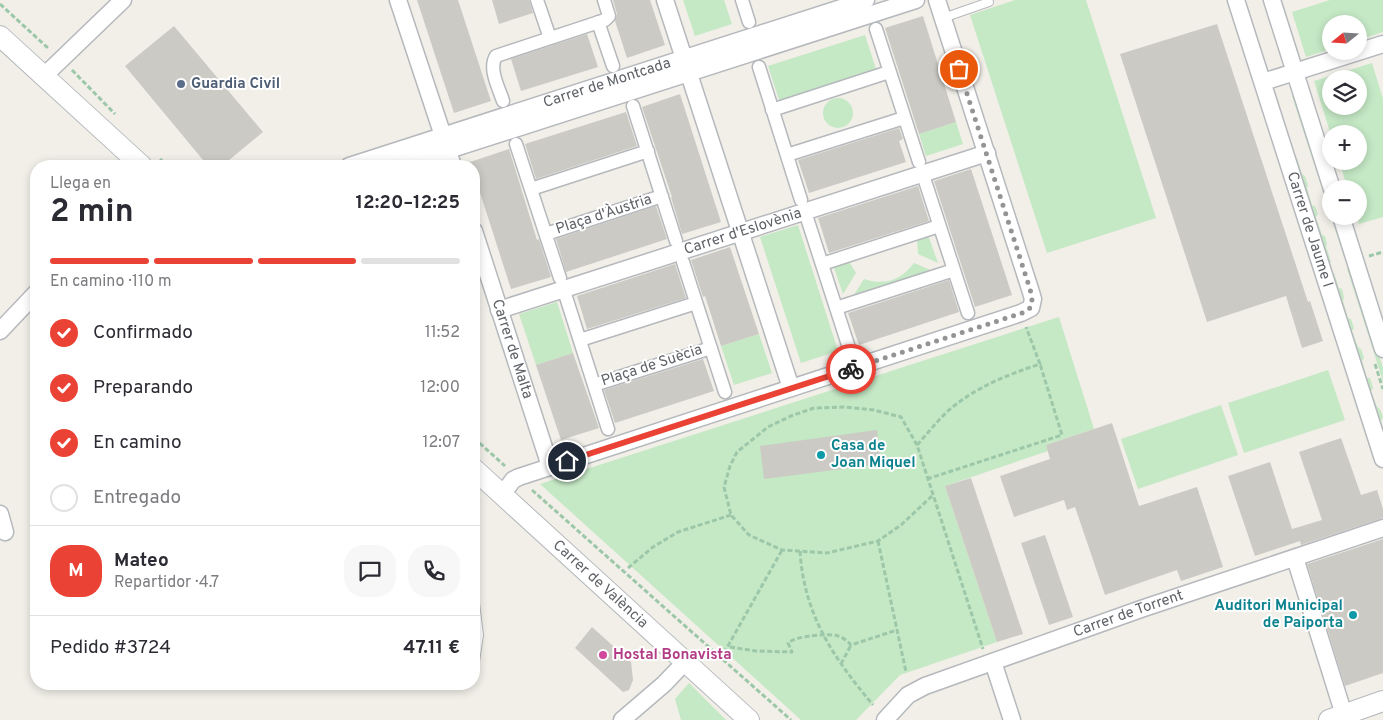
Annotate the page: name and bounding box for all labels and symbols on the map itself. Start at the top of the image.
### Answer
north arrow [1322,15,1368,60]
pin [938,48,980,90]
street label: Carrer de Montcada [541,54,673,112]
place label: Guardia Civil [191,75,280,94]
marker: Guardia Civil [175,78,187,90]
street label: Carrer de Jaume I [1282,169,1337,290]
street label: Plaça d'Àustria [553,190,654,239]
street label: Carrer d'Eslovènia [681,204,804,259]
street label: Carrer de Malta [487,297,537,401]
street label: Plaça de Suècia [599,341,705,391]
courier [826,344,876,394]
place label: Casa de Joan Miquel [831,437,916,473]
pin [546,440,588,482]
marker: Casa de Joan Miquel [815,449,827,461]
street label: Carrer de València [549,536,652,633]
street label: Carrer de Torrent [1071,586,1186,642]
place label: Auditori Municipal de Paiporta [1214,597,1343,633]
marker: Auditori Municipal de Paiporta [1347,609,1359,621]
place label: Hostal Bonavista [613,646,732,665]
marker: Hostal Bonavista [597,649,609,661]

